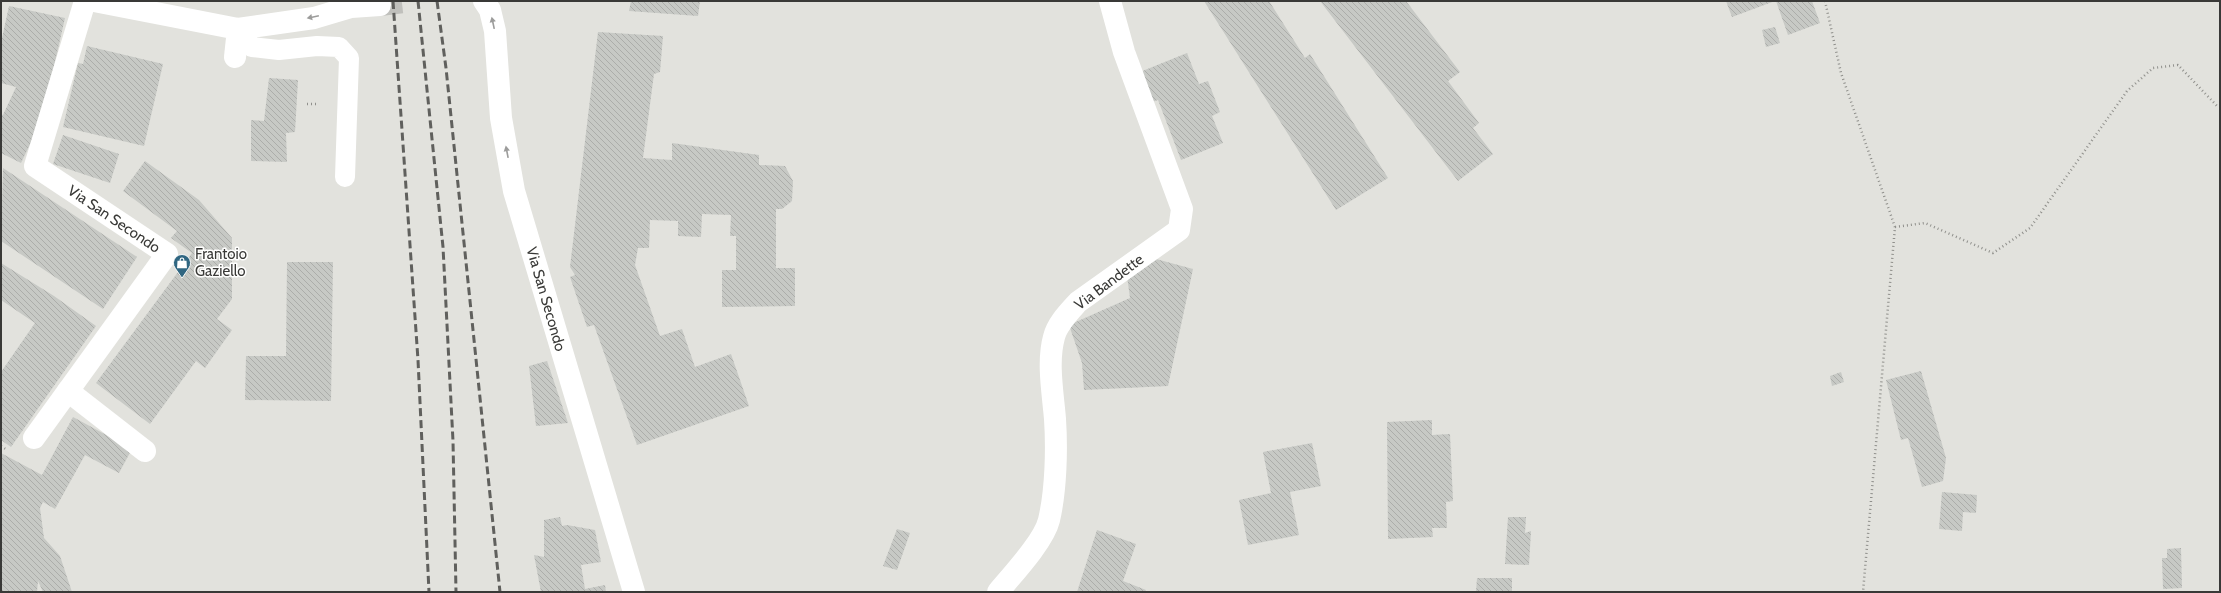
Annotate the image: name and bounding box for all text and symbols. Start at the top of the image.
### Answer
one-way arrow [307,15,320,21]
one-way arrow [490,17,496,29]
one-way arrow [504,146,510,158]
street label: Via San Secondo [64,181,164,257]
place label: Frantoio Gaziello [195,245,247,280]
street label: Via San Secondo [523,245,569,353]
street label: Via Bandette [1071,250,1147,314]
shop icon: Frantoio Gaziello [172,253,192,278]

